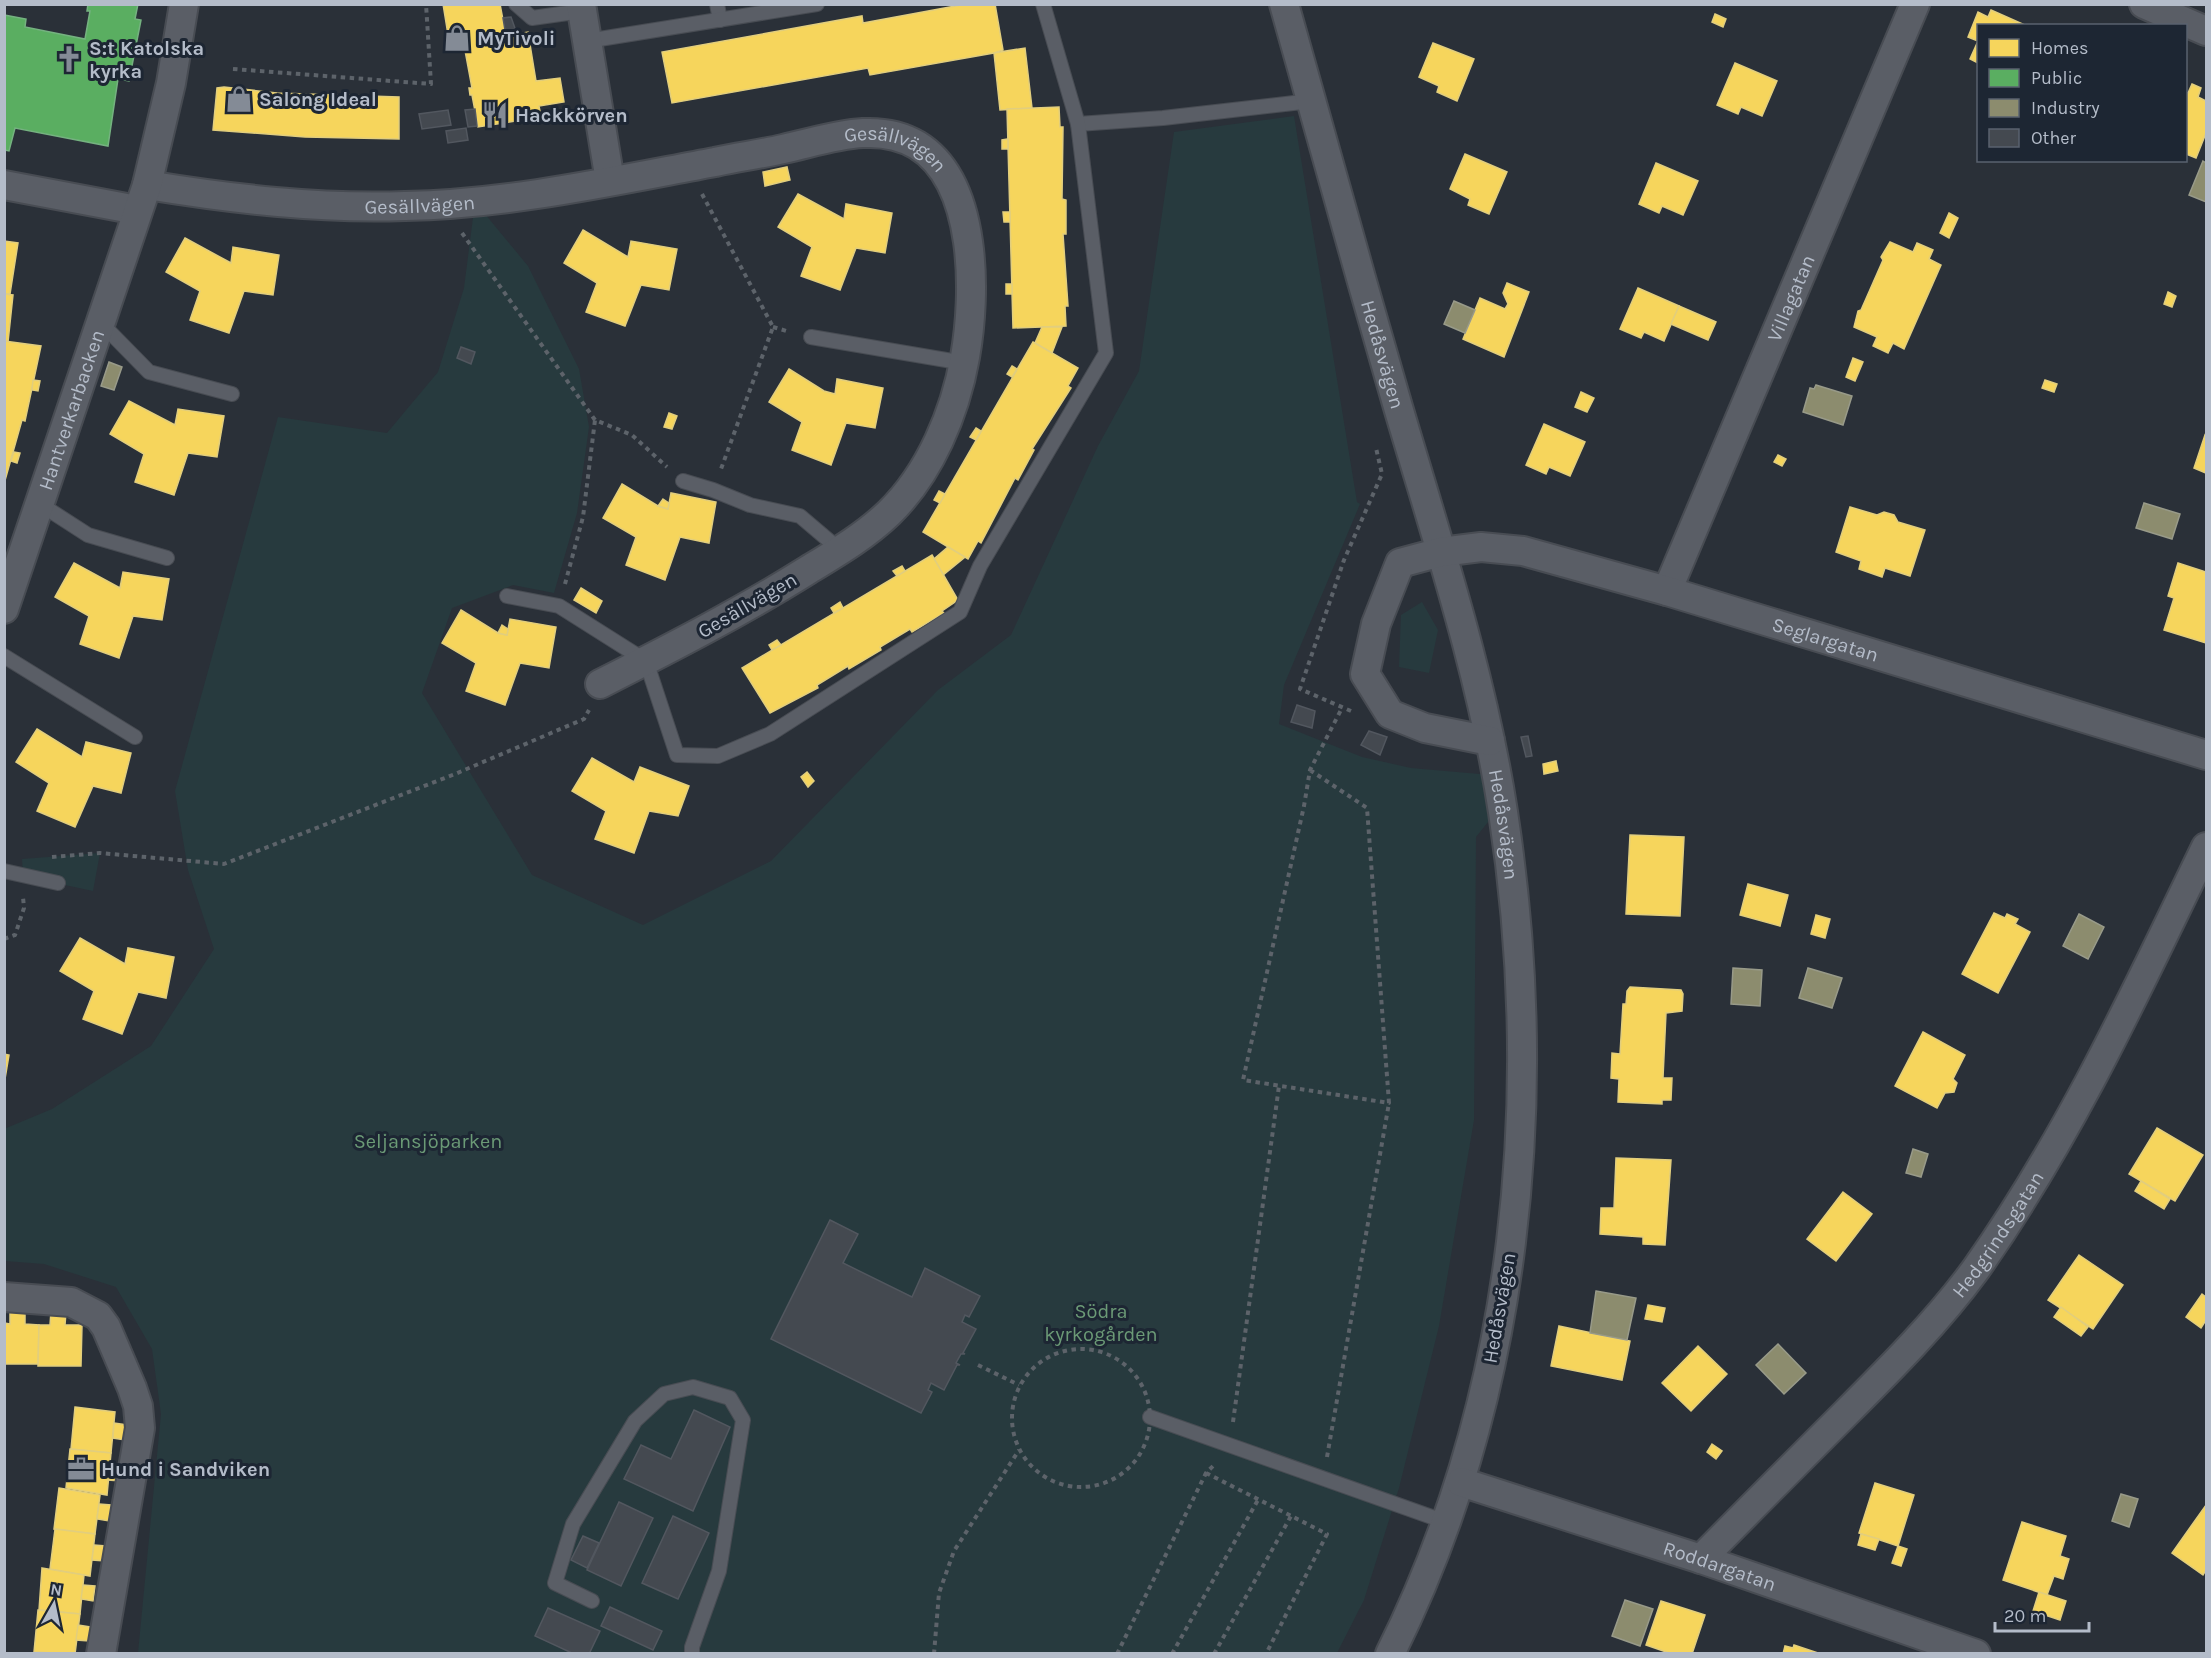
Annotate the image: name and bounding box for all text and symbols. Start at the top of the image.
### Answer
shop icon: MyTivoli [442,23,472,53]
legend [1977,24,2187,162]
place label: MyTivoli [477,27,555,50]
place label: S:t Katolska kyrka [89,37,204,83]
text: Homes [2031,37,2088,59]
church icon: S:t Katolska kyrka [54,44,84,74]
text: Public [2031,67,2082,89]
shop icon: Salong Ideal [224,84,254,114]
place label: Salong Ideal [259,88,377,111]
text: Industry [2031,97,2100,119]
restaurant icon: Hackkörven [480,100,510,130]
place label: Hackkörven [515,104,628,127]
street label: Gesällvägen [843,122,951,177]
text: Other [2031,127,2076,149]
street label: Gesällvägen [364,191,476,219]
street label: Villagatan [1763,251,1820,345]
street label: Hedåsvägen [1356,298,1409,411]
street label: Hantverkarbacken [34,327,109,493]
street label: Gesällvägen [694,568,801,643]
street label: Seglargatan [1769,613,1881,667]
street label: Hedåsvägen [1484,767,1523,881]
park label: Seljansjöparken [354,1130,502,1153]
street label: Hedgrindsgatan [1947,1167,2049,1302]
street label: Hedåsvägen [1478,1251,1521,1365]
park label: Södra kyrkogården [1044,1300,1158,1346]
office icon: Hund i Sandviken [66,1454,96,1484]
place label: Hund i Sandviken [101,1458,270,1481]
street label: Roddargatan [1660,1537,1779,1596]
north arrow [24,1574,84,1634]
text: N [49,1579,63,1600]
scale bar [1995,1595,2090,1633]
text: 20 m [2004,1605,2046,1627]

